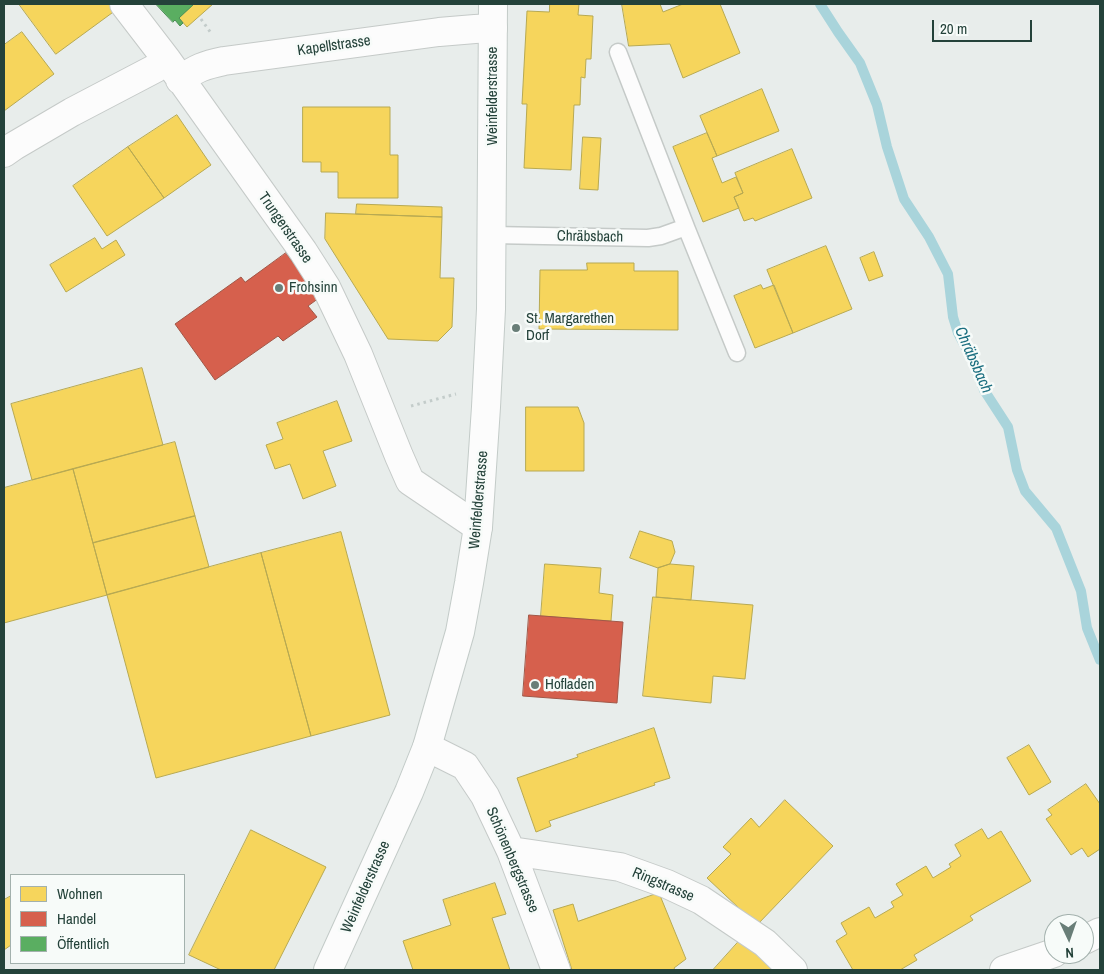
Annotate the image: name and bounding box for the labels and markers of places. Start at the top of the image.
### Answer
place label: Frohsinn [289,279,338,297]
marker: Frohsinn [273,282,285,294]
place label: St. Margarethen Dorf [526,310,614,345]
marker: St. Margarethen Dorf [510,322,522,334]
place label: Hofladen [545,676,594,694]
marker: Hofladen [529,679,541,691]

